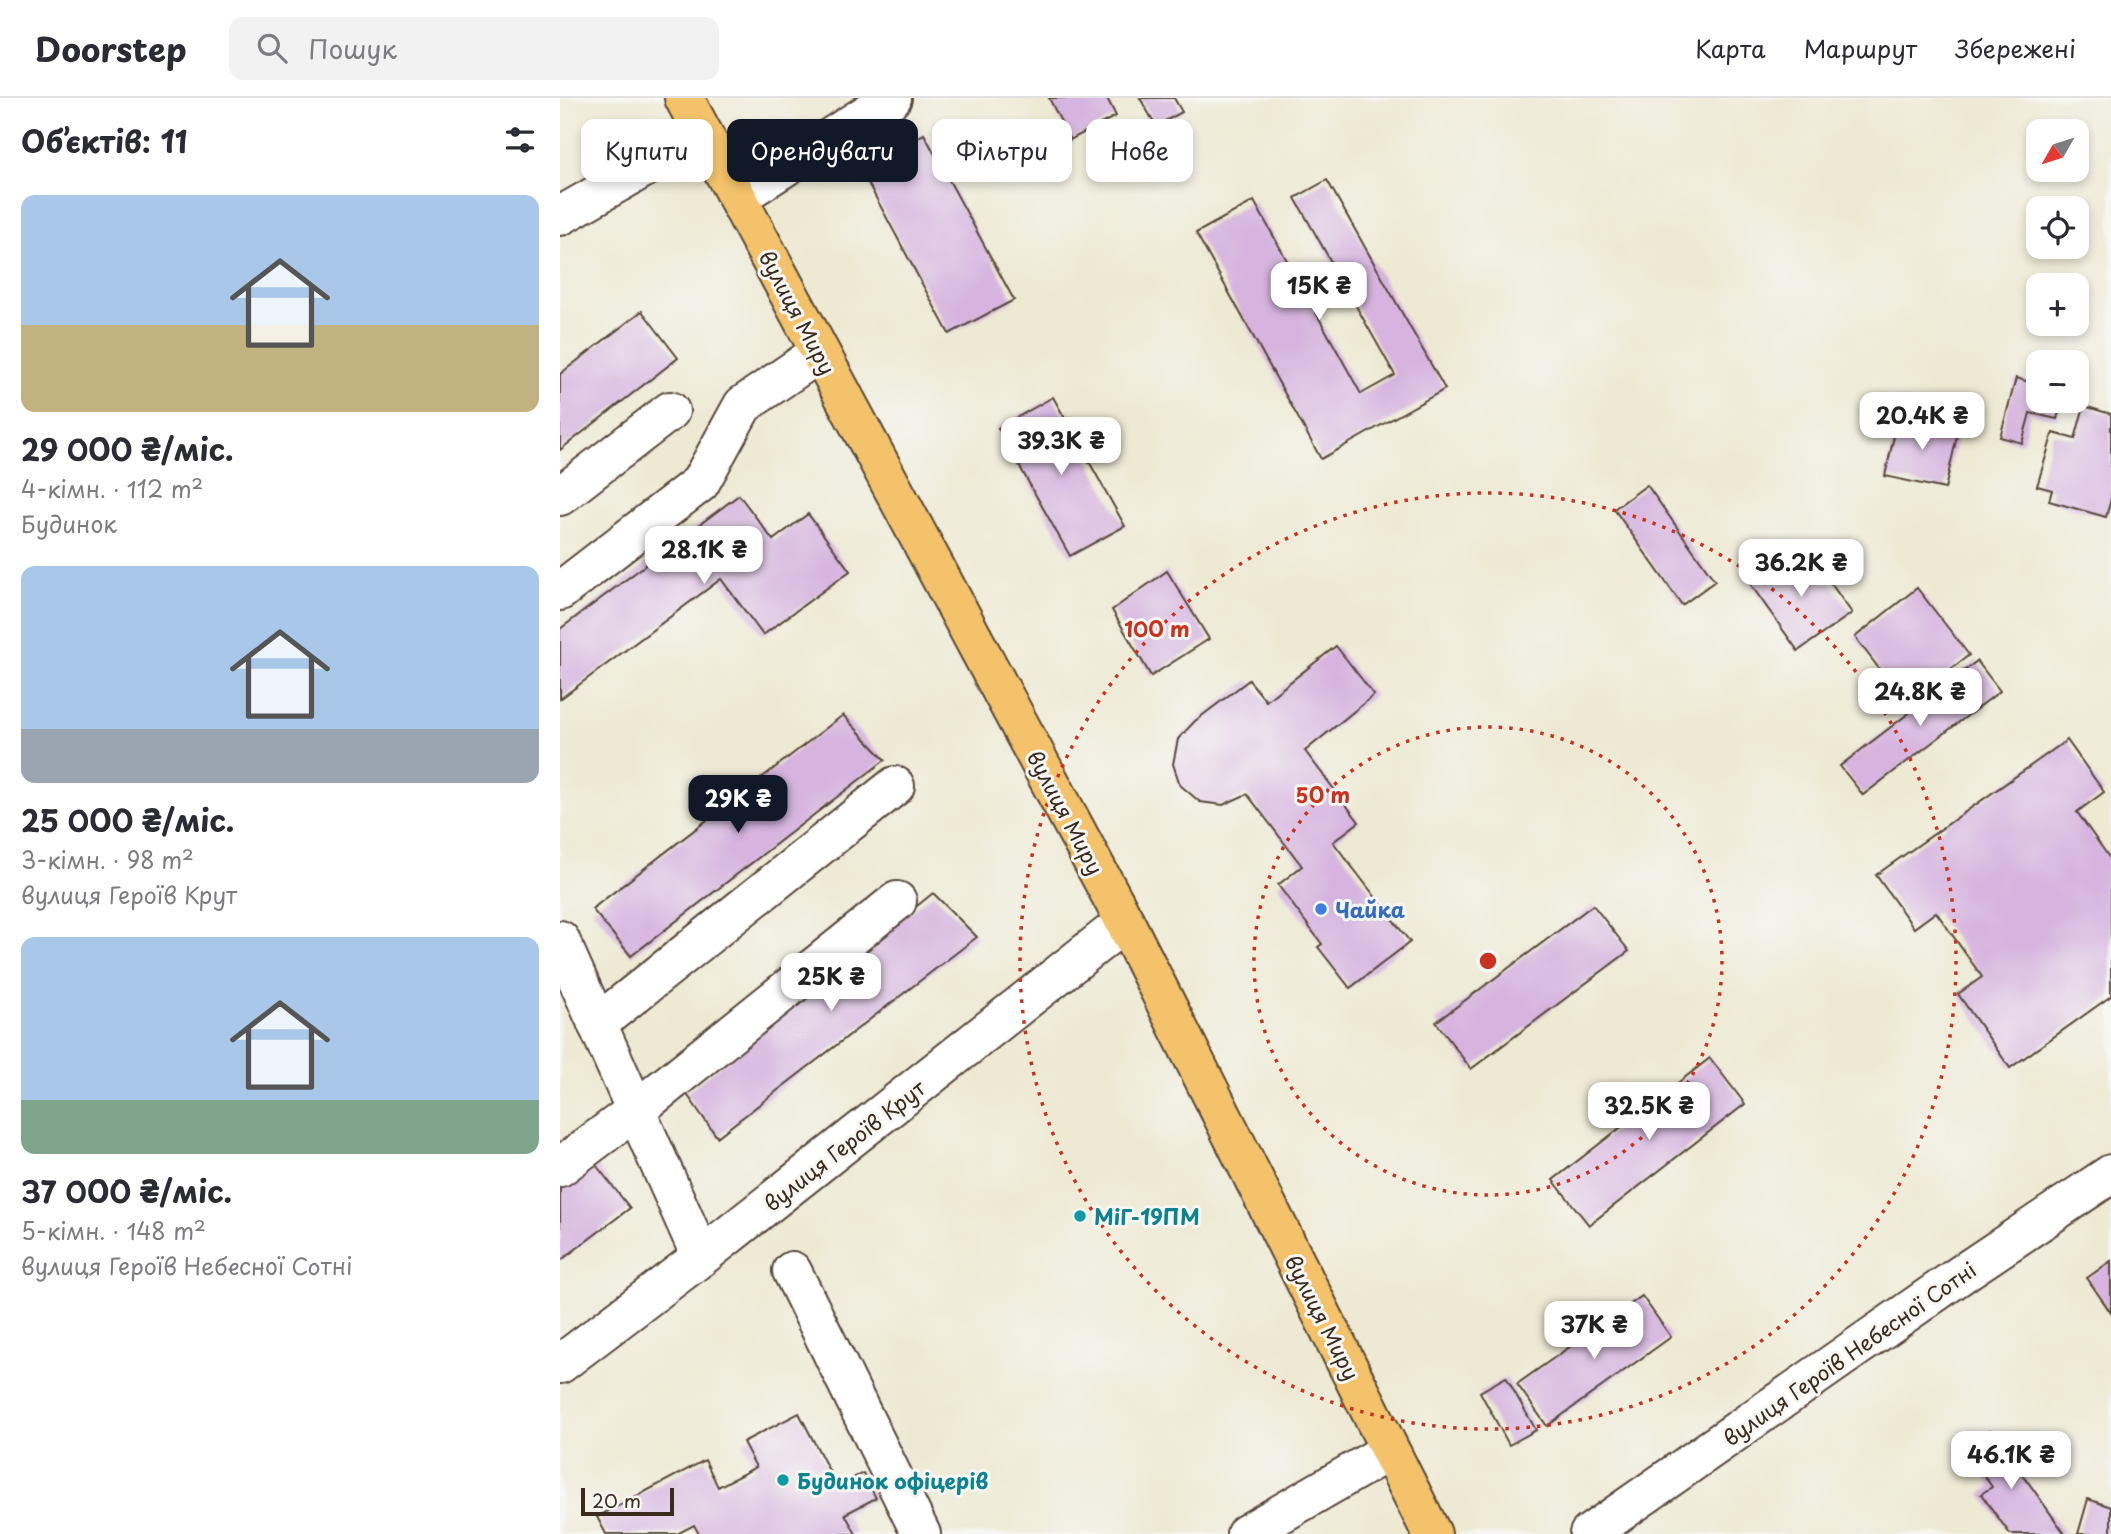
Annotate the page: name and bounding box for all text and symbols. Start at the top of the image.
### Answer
search box [229,17,719,80]
text: Doorstep [35,23,187,73]
icon: search [253,29,291,67]
text: Пошук [309,29,397,68]
text: Карта [1695,30,1766,66]
text: Маршрут [1804,30,1917,66]
text: Збережені [1955,30,2076,66]
text: Об’єктів: 11 [21,118,188,163]
chip: Купити [581,119,713,182]
chip: Орендувати [727,119,918,182]
chip: Фільтри [932,119,1072,182]
chip: Нове [1086,119,1193,182]
north arrow [2026,119,2090,182]
map controls [2026,119,2089,413]
icon: filters [501,121,539,159]
button: locate [2026,196,2089,259]
icon: home [217,240,343,366]
street label: вулиця Миру [752,244,844,380]
pin: 15K ₴ [1270,262,1368,322]
text: 15K ₴ [1287,267,1351,302]
button: + [2026,273,2089,336]
button: − [2026,350,2089,413]
pin: 20.4K ₴ [1857,392,1987,452]
text: 20.4K ₴ [1876,397,1968,432]
pin: 39.3K ₴ [996,418,1126,477]
text: 39.3K ₴ [1017,422,1105,457]
text: 29 000 ₴/міс. [21,426,234,471]
text: 4-кімн. · 112 m² [21,471,203,506]
text: Будинок [21,506,117,541]
pin: 28.1K ₴ [639,526,769,586]
text: 28.1K ₴ [661,531,747,566]
pin: 36.2K ₴ [1736,540,1866,599]
text: 36.2K ₴ [1755,544,1847,579]
icon: home [217,611,343,737]
text: 100 m [1124,612,1190,644]
pin: 24.8K ₴ [1855,668,1985,728]
text: 24.8K ₴ [1874,673,1966,708]
street label: вулиця Миру [1020,744,1112,880]
pin: 29K ₴ [689,776,787,835]
text: 50 m [1296,778,1350,810]
text: 29K ₴ [704,780,772,815]
text: 25 000 ₴/міс. [21,797,234,842]
text: 3-кімн. · 98 m² [21,842,194,877]
text: вулиця Героїв Крут [21,877,237,912]
place label: Чайка [1335,893,1405,925]
marker: Чайка [1313,901,1329,917]
centre of rings [1476,949,1500,973]
pin: 25K ₴ [782,954,880,1013]
text: 25K ₴ [797,958,865,993]
icon: home [217,982,343,1108]
street label: вулиця Героїв Крут [756,1071,932,1218]
pin: 32.5K ₴ [1584,1082,1714,1142]
text: 32.5K ₴ [1604,1087,1694,1122]
text: 37 000 ₴/міс. [21,1168,232,1213]
place label: МіГ-19ПМ [1094,1200,1200,1232]
marker: МіГ-19ПМ [1072,1208,1088,1224]
text: 5-кімн. · 148 m² [21,1213,206,1248]
text: вулиця Героїв Небесної Сотні [21,1248,352,1283]
street label: вулиця Миру [1278,1249,1368,1385]
street label: вулиця Героїв Небесної Сотні [1716,1253,1982,1453]
pin: 37K ₴ [1545,1302,1643,1361]
text: 37K ₴ [1560,1306,1628,1341]
pin: 46.1K ₴ [1946,1432,2076,1491]
text: 46.1K ₴ [1967,1436,2055,1471]
place label: Будинок офіцерів [797,1464,988,1496]
marker: Будинок офіцерів [775,1472,791,1488]
scale bar [581,1485,674,1517]
text: 20 m [592,1486,641,1514]

